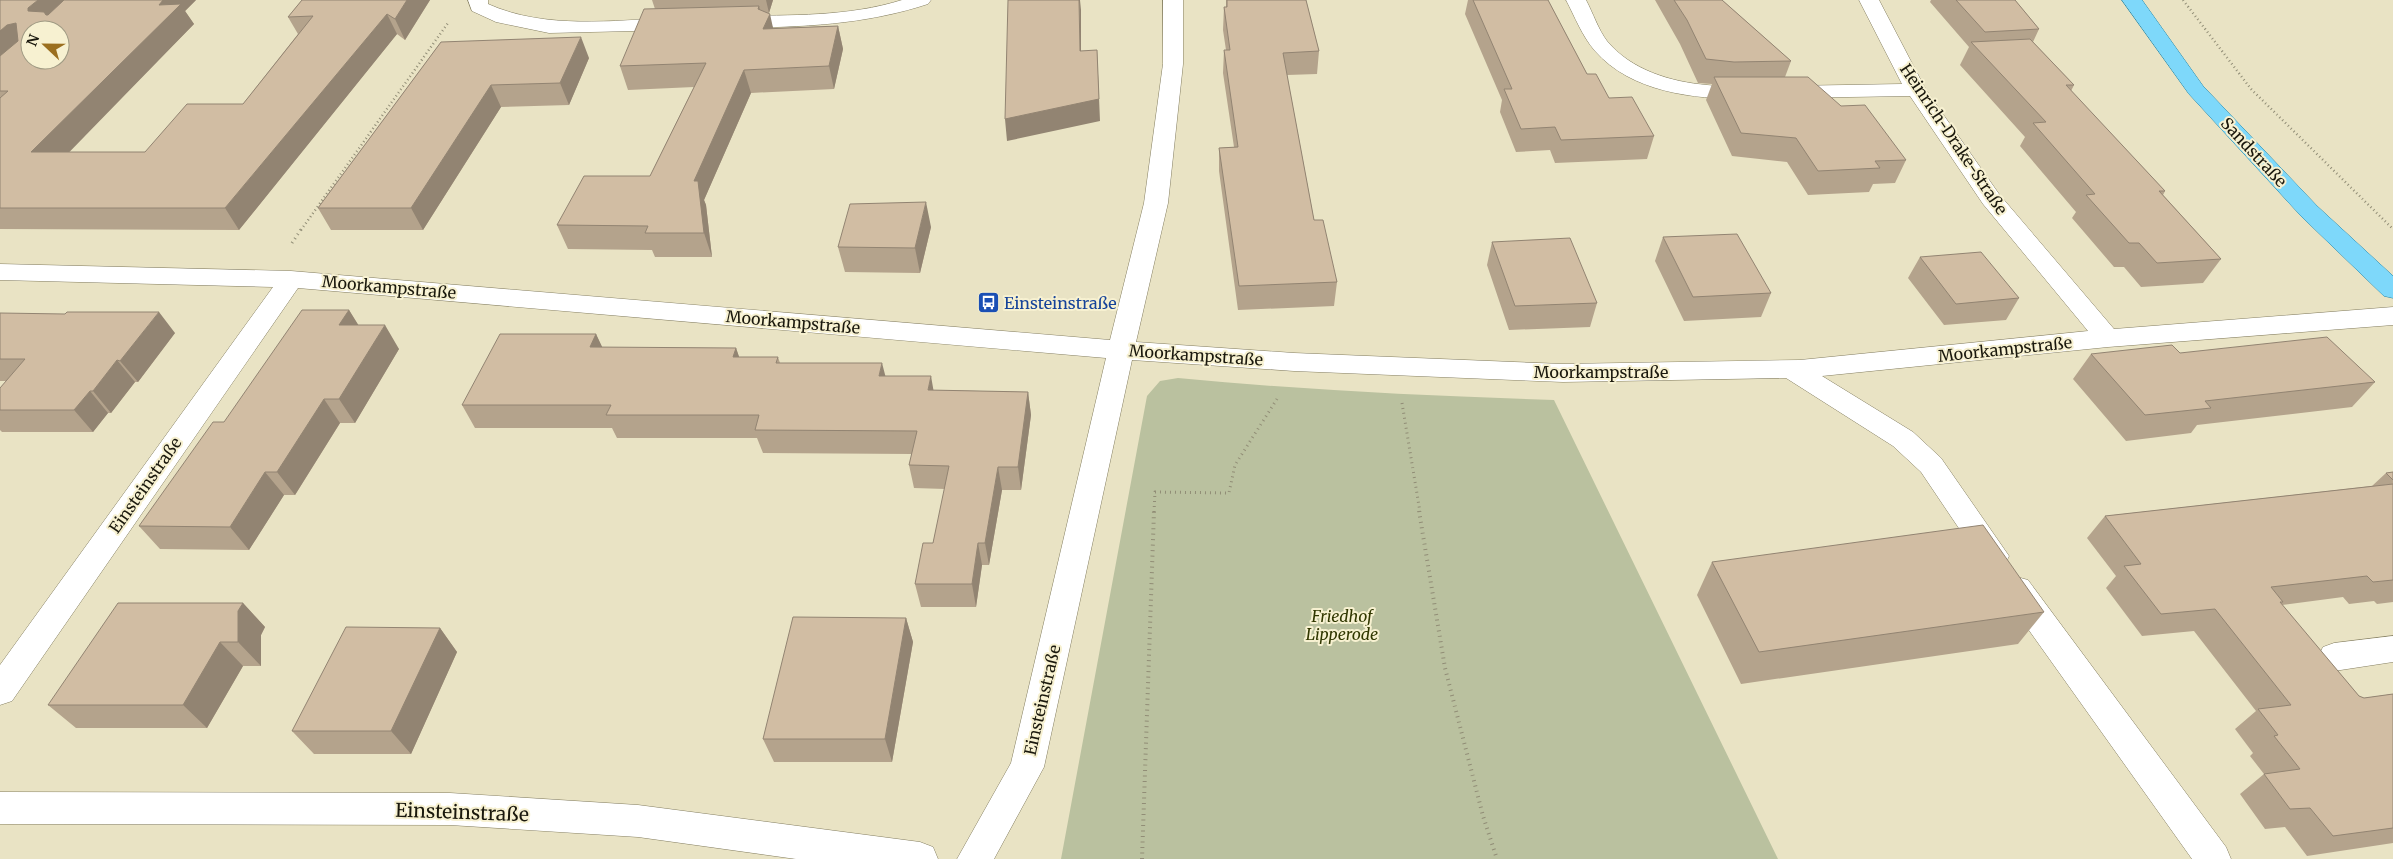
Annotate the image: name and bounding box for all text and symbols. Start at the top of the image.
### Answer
north arrow [20,20,70,70]
text: N [23,32,43,49]
street label: Heinrich-Drake-Straße [1896,60,2012,218]
street label: Sandstraße [2217,113,2291,191]
street label: Moorkampstraße [321,271,457,303]
bus stop icon: Einsteinstraße [976,291,1000,315]
place label: Einsteinstraße [1004,293,1117,313]
street label: Moorkampstraße [725,306,861,338]
street label: Moorkampstraße [1937,332,2073,366]
street label: Moorkampstraße [1128,340,1264,370]
street label: Moorkampstraße [1534,362,1668,382]
street label: Einsteinstraße [105,433,185,537]
park label: Friedhof Lipperode [1306,606,1378,644]
street label: Einsteinstraße [1020,643,1064,757]
street label: Einsteinstraße [395,798,529,826]

